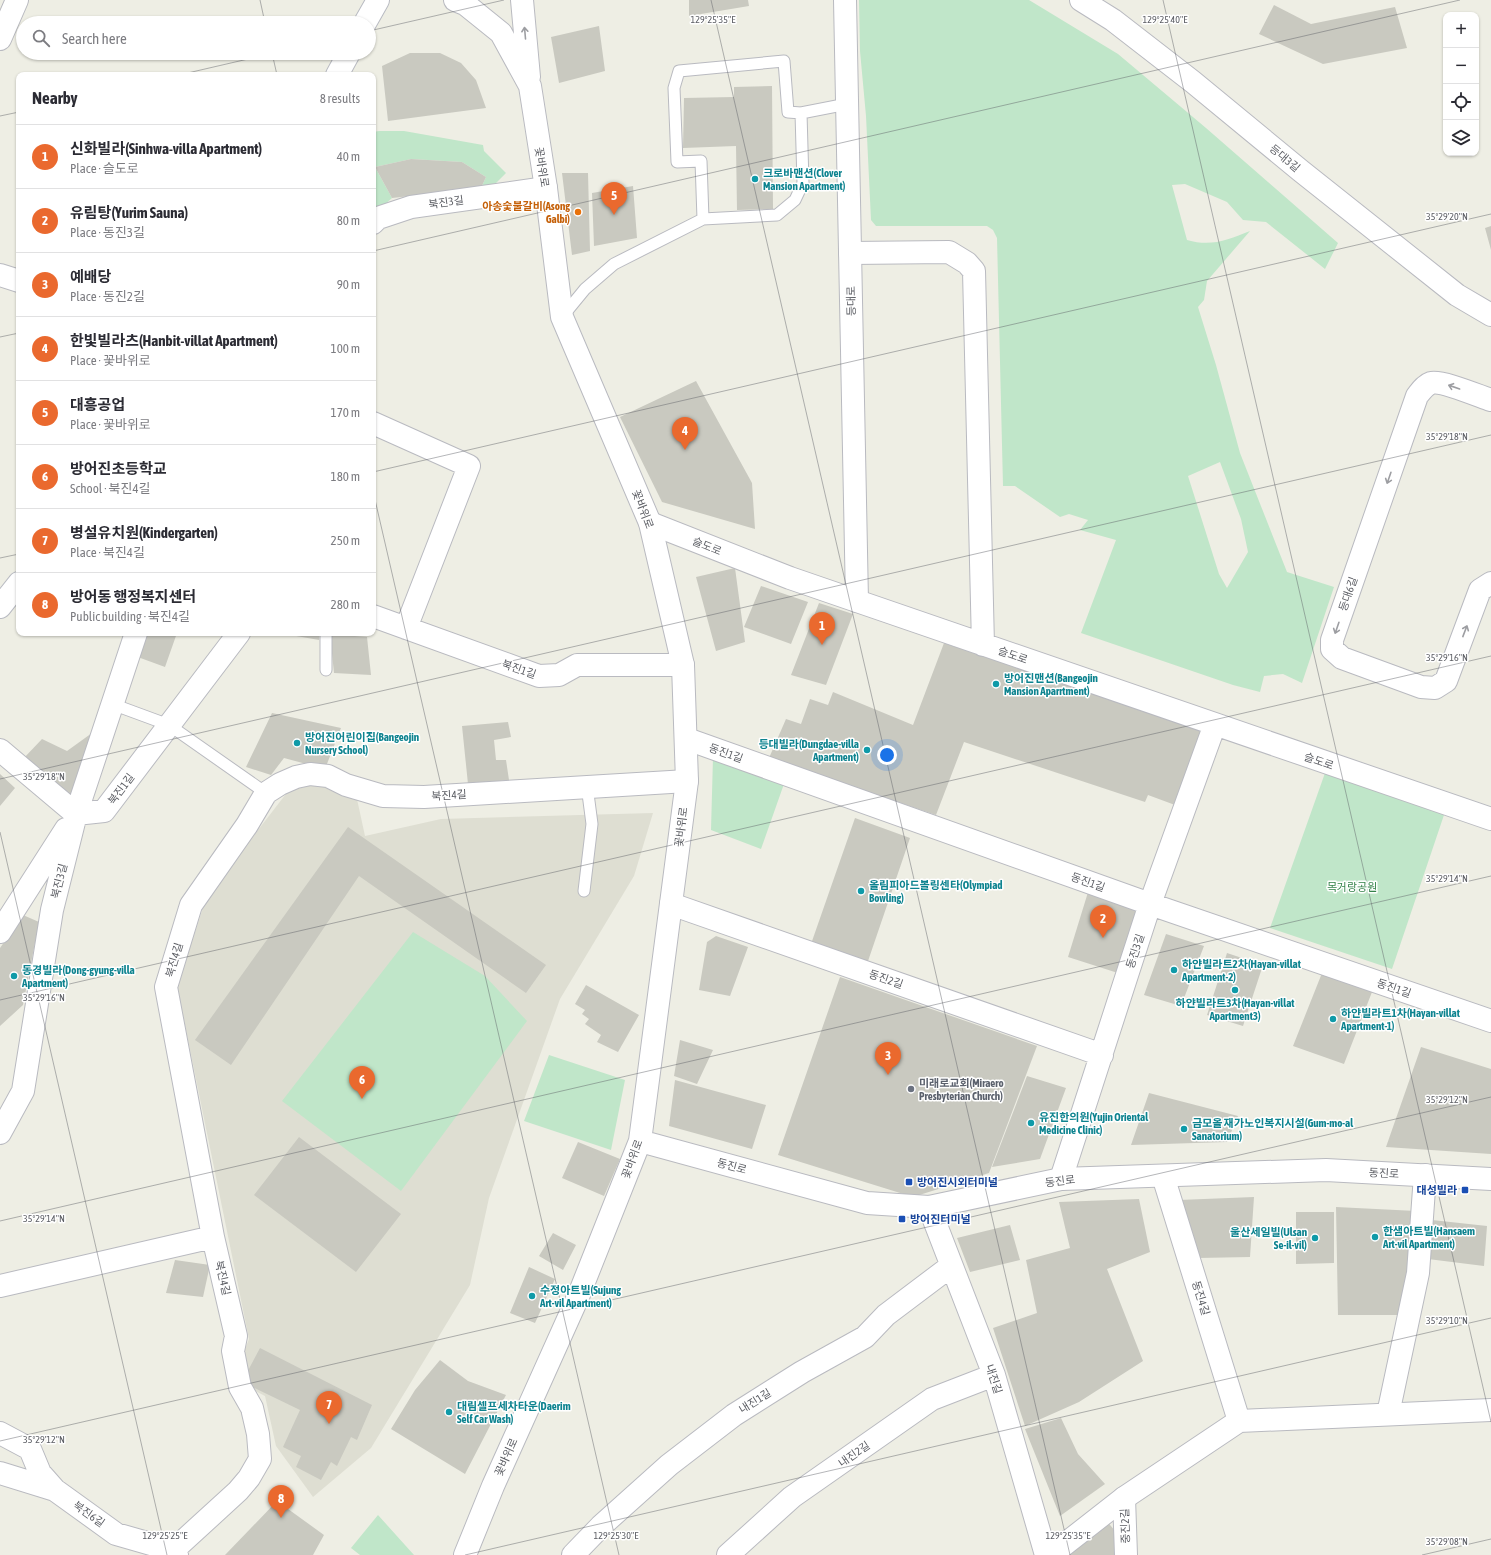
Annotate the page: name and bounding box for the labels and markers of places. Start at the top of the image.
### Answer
place label: 크로바맨션(Clover Mansion Apartment) [763,167,846,192]
marker: 크로바맨션(Clover Mansion Apartment) [750,174,760,184]
pin: 5 [601,182,627,215]
place label: 아송숯불갈비(Asong Galbi) [482,200,570,225]
marker: 아송숯불갈비(Asong Galbi) [573,207,583,217]
pin: 4 [672,417,698,450]
pin: 1 [809,612,835,645]
place label: 방어진맨션(Bangeojin Mansion Aparrtment) [1004,672,1098,697]
marker: 방어진맨션(Bangeojin Mansion Aparrtment) [991,679,1001,689]
place label: 방어진어린이집(Bangeojin Nursery School) [305,731,419,756]
marker: 방어진어린이집(Bangeojin Nursery School) [292,738,302,748]
place label: 등대빌라(Dungdae-villa Apartment) [758,738,859,763]
marker: 등대빌라(Dungdae-villa Apartment) [862,745,872,755]
place label: 올림피아드볼링센타(Olympiad Bowling) [869,879,1002,904]
marker: 올림피아드볼링센타(Olympiad Bowling) [856,886,866,896]
pin: 2 [1090,905,1116,938]
place label: 하얀빌라트2차(Hayan-villat Apartment-2) [1181,958,1302,983]
place label: 동경빌라(Dong-gyung-villa Apartment) [21,964,135,989]
marker: 하얀빌라트2차(Hayan-villat Apartment-2) [1169,965,1179,975]
marker: 동경빌라(Dong-gyung-villa Apartment) [9,971,19,981]
marker: 하얀빌라트3차(Hayan-villat Apartment3) [1230,985,1240,995]
place label: 하얀빌라트3차(Hayan-villat Apartment3) [1176,997,1295,1022]
place label: 하얀빌라트1차(Hayan-villat Apartment-1) [1340,1007,1461,1032]
marker: 하얀빌라트1차(Hayan-villat Apartment-1) [1328,1014,1338,1024]
pin: 3 [875,1042,901,1075]
pin: 6 [349,1066,375,1099]
place label: 미래로교회(Miraero Presbyterian Church) [919,1077,1004,1102]
marker: 미래로교회(Miraero Presbyterian Church) [906,1084,916,1094]
place label: 유진한의원(Yujin Oriental Medicine Clinic) [1039,1111,1149,1136]
place label: 금모올 재가노인복지시설(Gum-mo-al Sanatorium) [1192,1117,1354,1142]
marker: 유진한의원(Yujin Oriental Medicine Clinic) [1026,1118,1036,1128]
marker: 금모올 재가노인복지시설(Gum-mo-al Sanatorium) [1179,1124,1189,1134]
place label: 방어진시외터미널 [917,1176,998,1188]
marker: 방어진시외터미널 [904,1177,914,1187]
place label: 대성빌라 [1417,1184,1457,1196]
marker: 대성빌라 [1460,1185,1470,1195]
place label: 방어진터미널 [910,1213,971,1225]
marker: 방어진터미널 [897,1214,907,1224]
place label: 한샘아트빌(Hansaem Art-vil Apartment) [1382,1225,1475,1250]
place label: 울산세일빌(Ulsan Se-il-vil) [1230,1226,1307,1251]
marker: 한샘아트빌(Hansaem Art-vil Apartment) [1370,1232,1380,1242]
marker: 울산세일빌(Ulsan Se-il-vil) [1310,1233,1320,1243]
place label: 수정아트빌(Sujung Art-vil Apartment) [539,1284,621,1309]
marker: 수정아트빌(Sujung Art-vil Apartment) [527,1291,537,1301]
pin: 7 [316,1391,342,1424]
place label: 대림셀프세차타운(Daerim Self Car Wash) [457,1400,571,1425]
marker: 대림셀프세차타운(Daerim Self Car Wash) [444,1407,454,1417]
pin: 8 [268,1485,294,1518]

